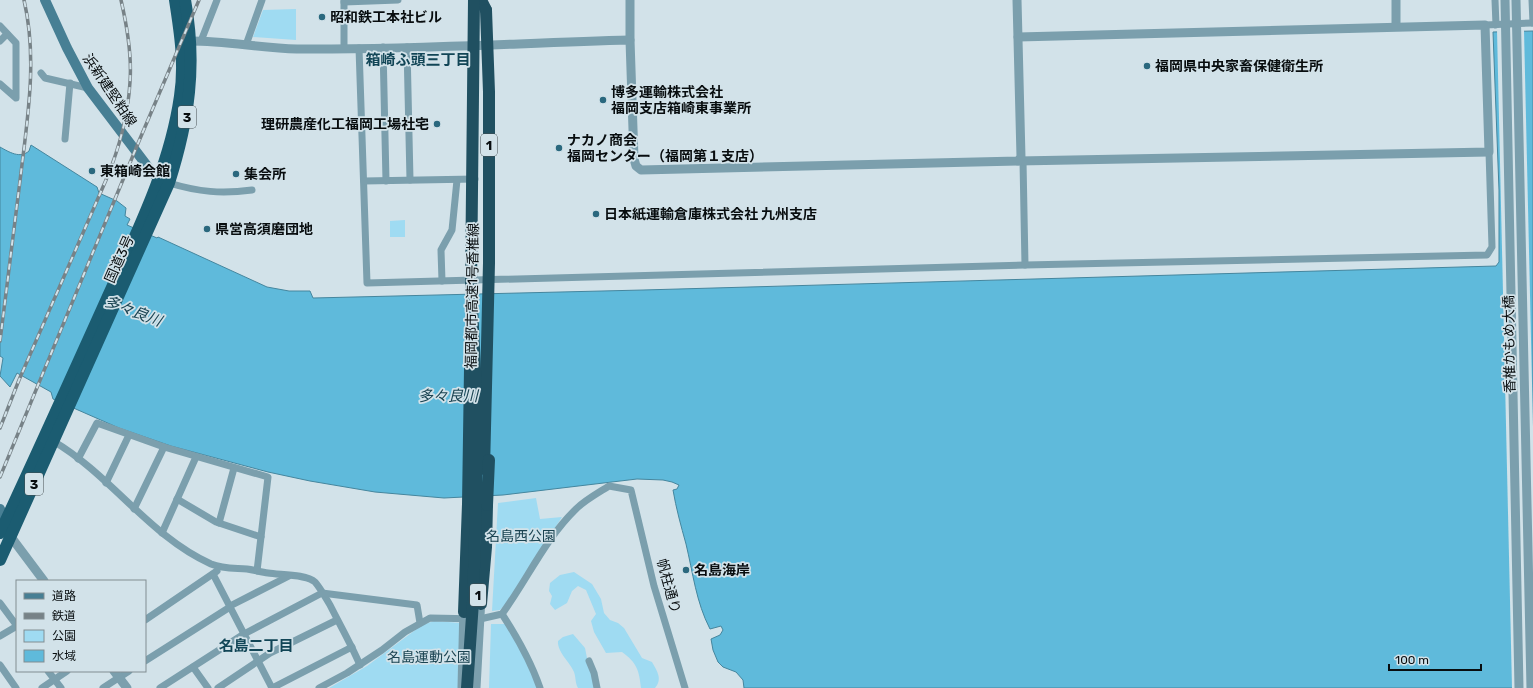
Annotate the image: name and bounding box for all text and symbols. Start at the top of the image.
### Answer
place label: 昭和鉄工本社ビル [330,9,442,26]
marker: 昭和鉄工本社ビル [317,12,327,22]
street label: 浜新建堅粕線 [79,51,140,130]
district label: 箱崎ふ頭三丁目 [365,51,471,69]
place label: 福岡県中央家畜保健衛生所 [1155,58,1323,75]
marker: 福岡県中央家畜保健衛生所 [1142,61,1152,71]
place label: 博多運輸株式会社 福岡支店箱崎東事業所 [611,84,751,117]
marker: 博多運輸株式会社 福岡支店箱崎東事業所 [598,95,608,105]
road number: 3 [178,106,196,128]
place label: 理研農産化工福岡工場社宅 [261,116,429,133]
marker: 理研農産化工福岡工場社宅 [432,119,442,129]
place label: ナカノ商会 福岡センター（福岡第１支店） [567,132,763,165]
road number: 1 [481,134,497,156]
marker: ナカノ商会 福岡センター（福岡第１支店） [554,143,564,153]
place label: 東箱崎会館 [100,163,170,180]
marker: 東箱崎会館 [87,166,97,176]
place label: 集会所 [244,166,286,183]
marker: 集会所 [231,169,241,179]
place label: 日本紙運輸倉庫株式会社 九州支店 [604,206,817,223]
marker: 日本紙運輸倉庫株式会社 九州支店 [591,209,601,219]
place label: 県営高須磨団地 [215,221,313,238]
street label: 福岡都市高速1号香椎線 [463,223,482,369]
marker: 県営高須磨団地 [202,224,212,234]
street label: 国道3号 [101,233,137,286]
water label: 多々良川 [102,292,166,331]
street label: 香椎かもめ大橋 [1500,295,1519,393]
water label: 多々良川 [418,387,480,405]
road number: 3 [25,473,43,495]
park label: 名島西公園 [486,528,556,545]
street label: 帆柱通り [653,557,684,615]
place label: 名島海岸 [694,562,750,579]
marker: 名島海岸 [681,565,691,575]
legend [16,580,146,672]
road number: 1 [470,584,486,606]
text: 道路 [52,589,76,603]
text: 鉄道 [52,609,76,623]
text: 公園 [52,629,76,643]
district label: 名島二丁目 [218,637,294,655]
scale bar [1389,646,1481,672]
text: 水域 [52,649,76,663]
park label: 名島運動公園 [387,649,471,666]
text: 100 m [1395,653,1429,667]

